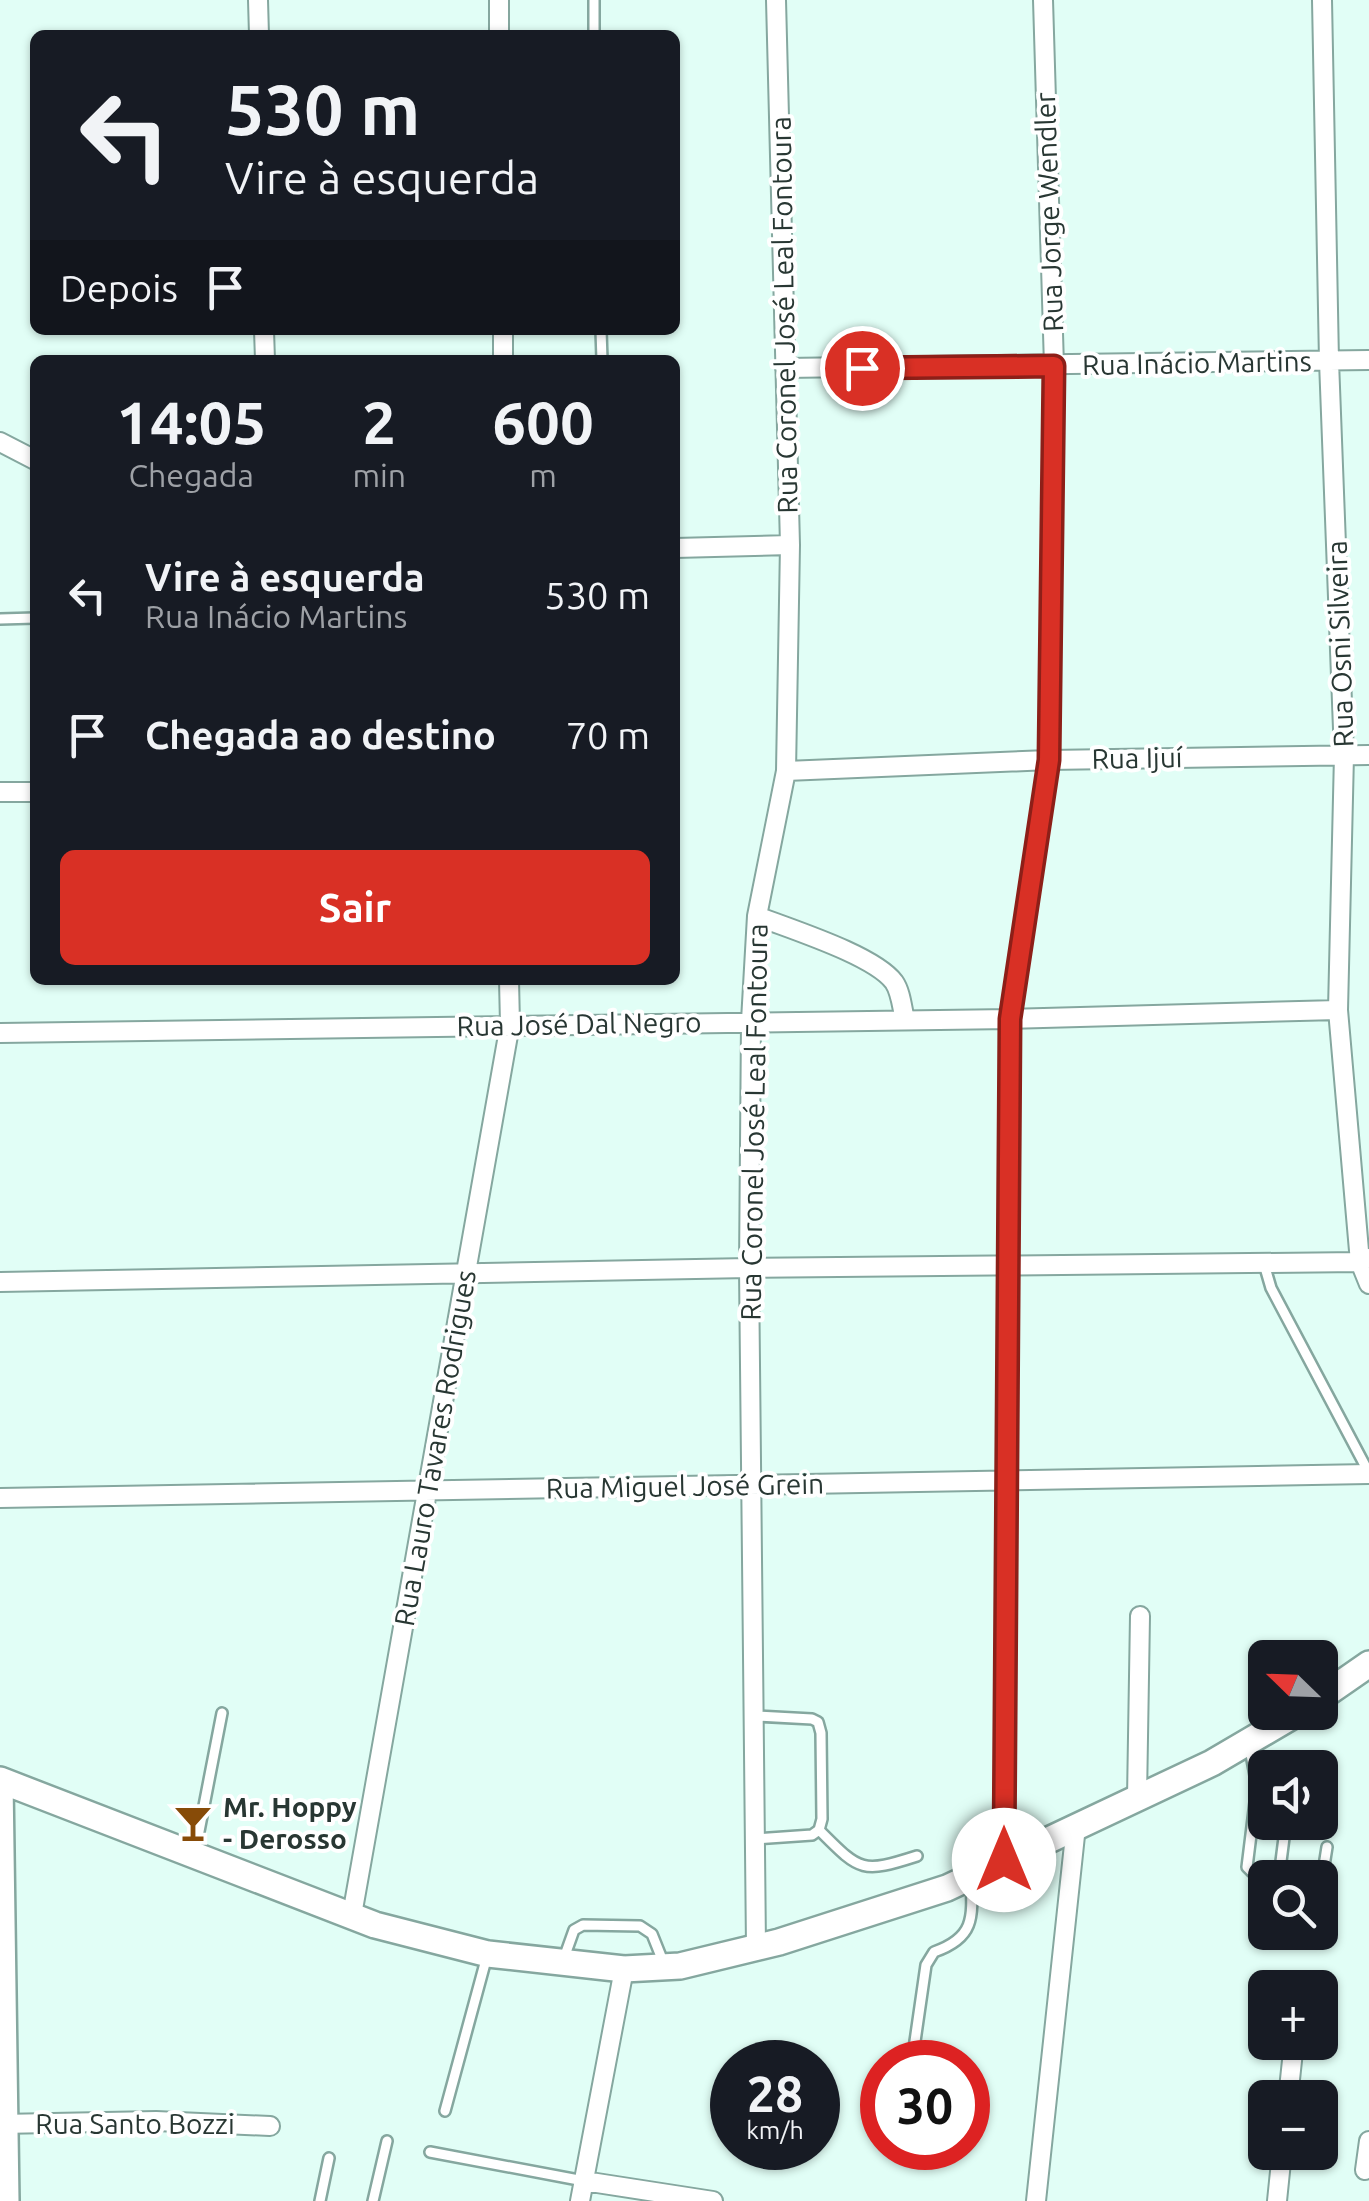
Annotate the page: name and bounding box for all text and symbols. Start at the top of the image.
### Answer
icon: left [60,70,190,200]
text: 530 m [225,70,420,148]
street label: Rua Jorge Wendler [1029,91,1068,332]
street label: Rua Coronel José Leal Fontoura [765,116,802,514]
text: Vire à esquerda [225,152,539,203]
icon: arrive [198,260,253,315]
text: Depois [60,267,178,309]
pin [820,326,905,411]
icon: arrive [835,341,890,396]
street label: Rua Inácio Martins [1082,345,1312,380]
text: 14:05 [116,388,266,455]
text: 2 [362,388,396,455]
text: 600 [492,388,594,455]
text: Chegada [128,457,254,493]
text: min [352,457,406,493]
text: m [529,457,557,493]
street label: Rua Osni Silveira [1320,540,1359,748]
text: Vire à esquerda [145,556,425,598]
icon: left [60,568,115,623]
text: 530 m [544,574,650,616]
text: Rua Inácio Martins [145,598,408,634]
icon: arrive [60,708,115,763]
text: Chegada ao destino [145,714,496,756]
text: 70 m [566,714,650,756]
street label: Rua Ijuí [1091,741,1184,774]
button: Sair [60,850,650,965]
street label: Rua Coronel José Leal Fontoura [735,923,772,1321]
street label: Rua José Dal Negro [456,1006,702,1041]
street label: Rua Lauro Tavares Rodrigues [388,1267,481,1628]
street label: Rua Miguel José Grein [546,1468,824,1503]
north arrow [1248,1640,1338,1730]
map controls [1248,1640,1338,2170]
button: sound [1248,1750,1338,1840]
place label: Mr. Hoppy - Derosso [223,1791,357,1854]
bar icon: Mr. Hoppy - Derosso [172,1802,214,1844]
position arrow [952,1808,1056,1912]
button: search [1248,1860,1338,1950]
button: + [1248,1970,1338,2060]
speed limit sign: 30 [860,2040,990,2170]
text: 28 [747,2065,803,2121]
button: − [1248,2080,1338,2170]
street label: Rua Santo Bozzi [35,2108,235,2139]
text: km/h [746,2116,804,2144]

